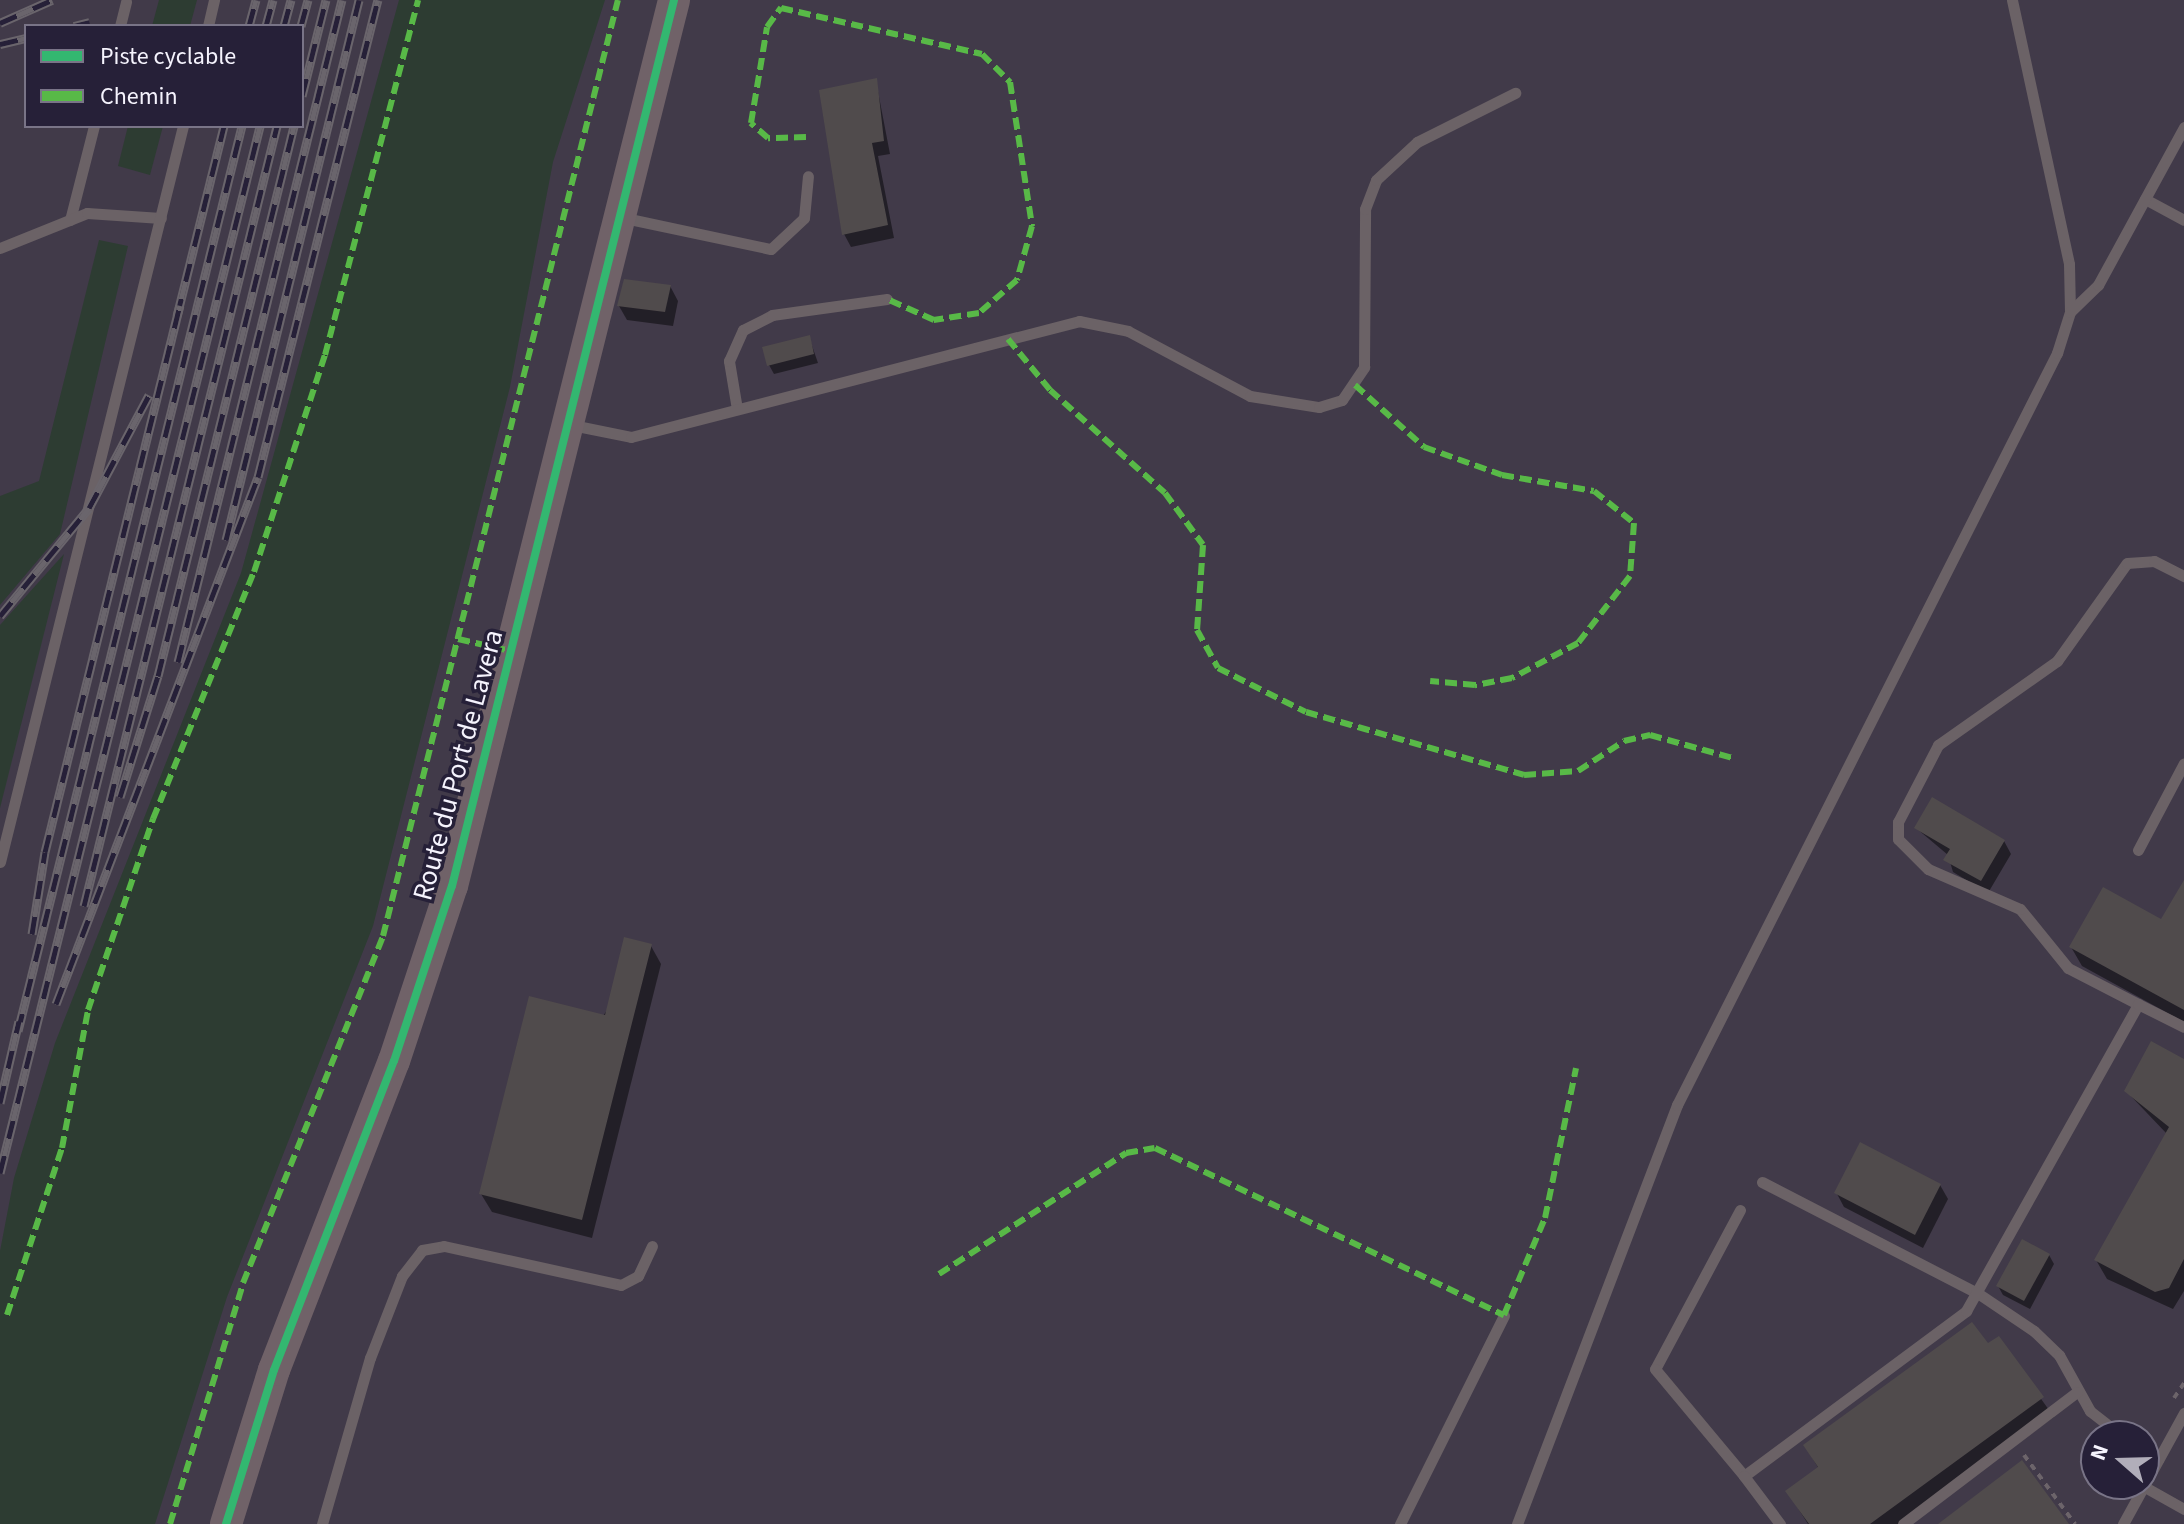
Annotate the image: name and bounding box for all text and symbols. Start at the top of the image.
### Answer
legend [24,24,304,128]
text: Piste cyclable [100,39,236,74]
text: Chemin [100,79,178,114]
street label: Route du Port de Lavera [406,626,510,904]
north arrow [2080,1420,2160,1500]
text: N [2082,1440,2117,1465]

